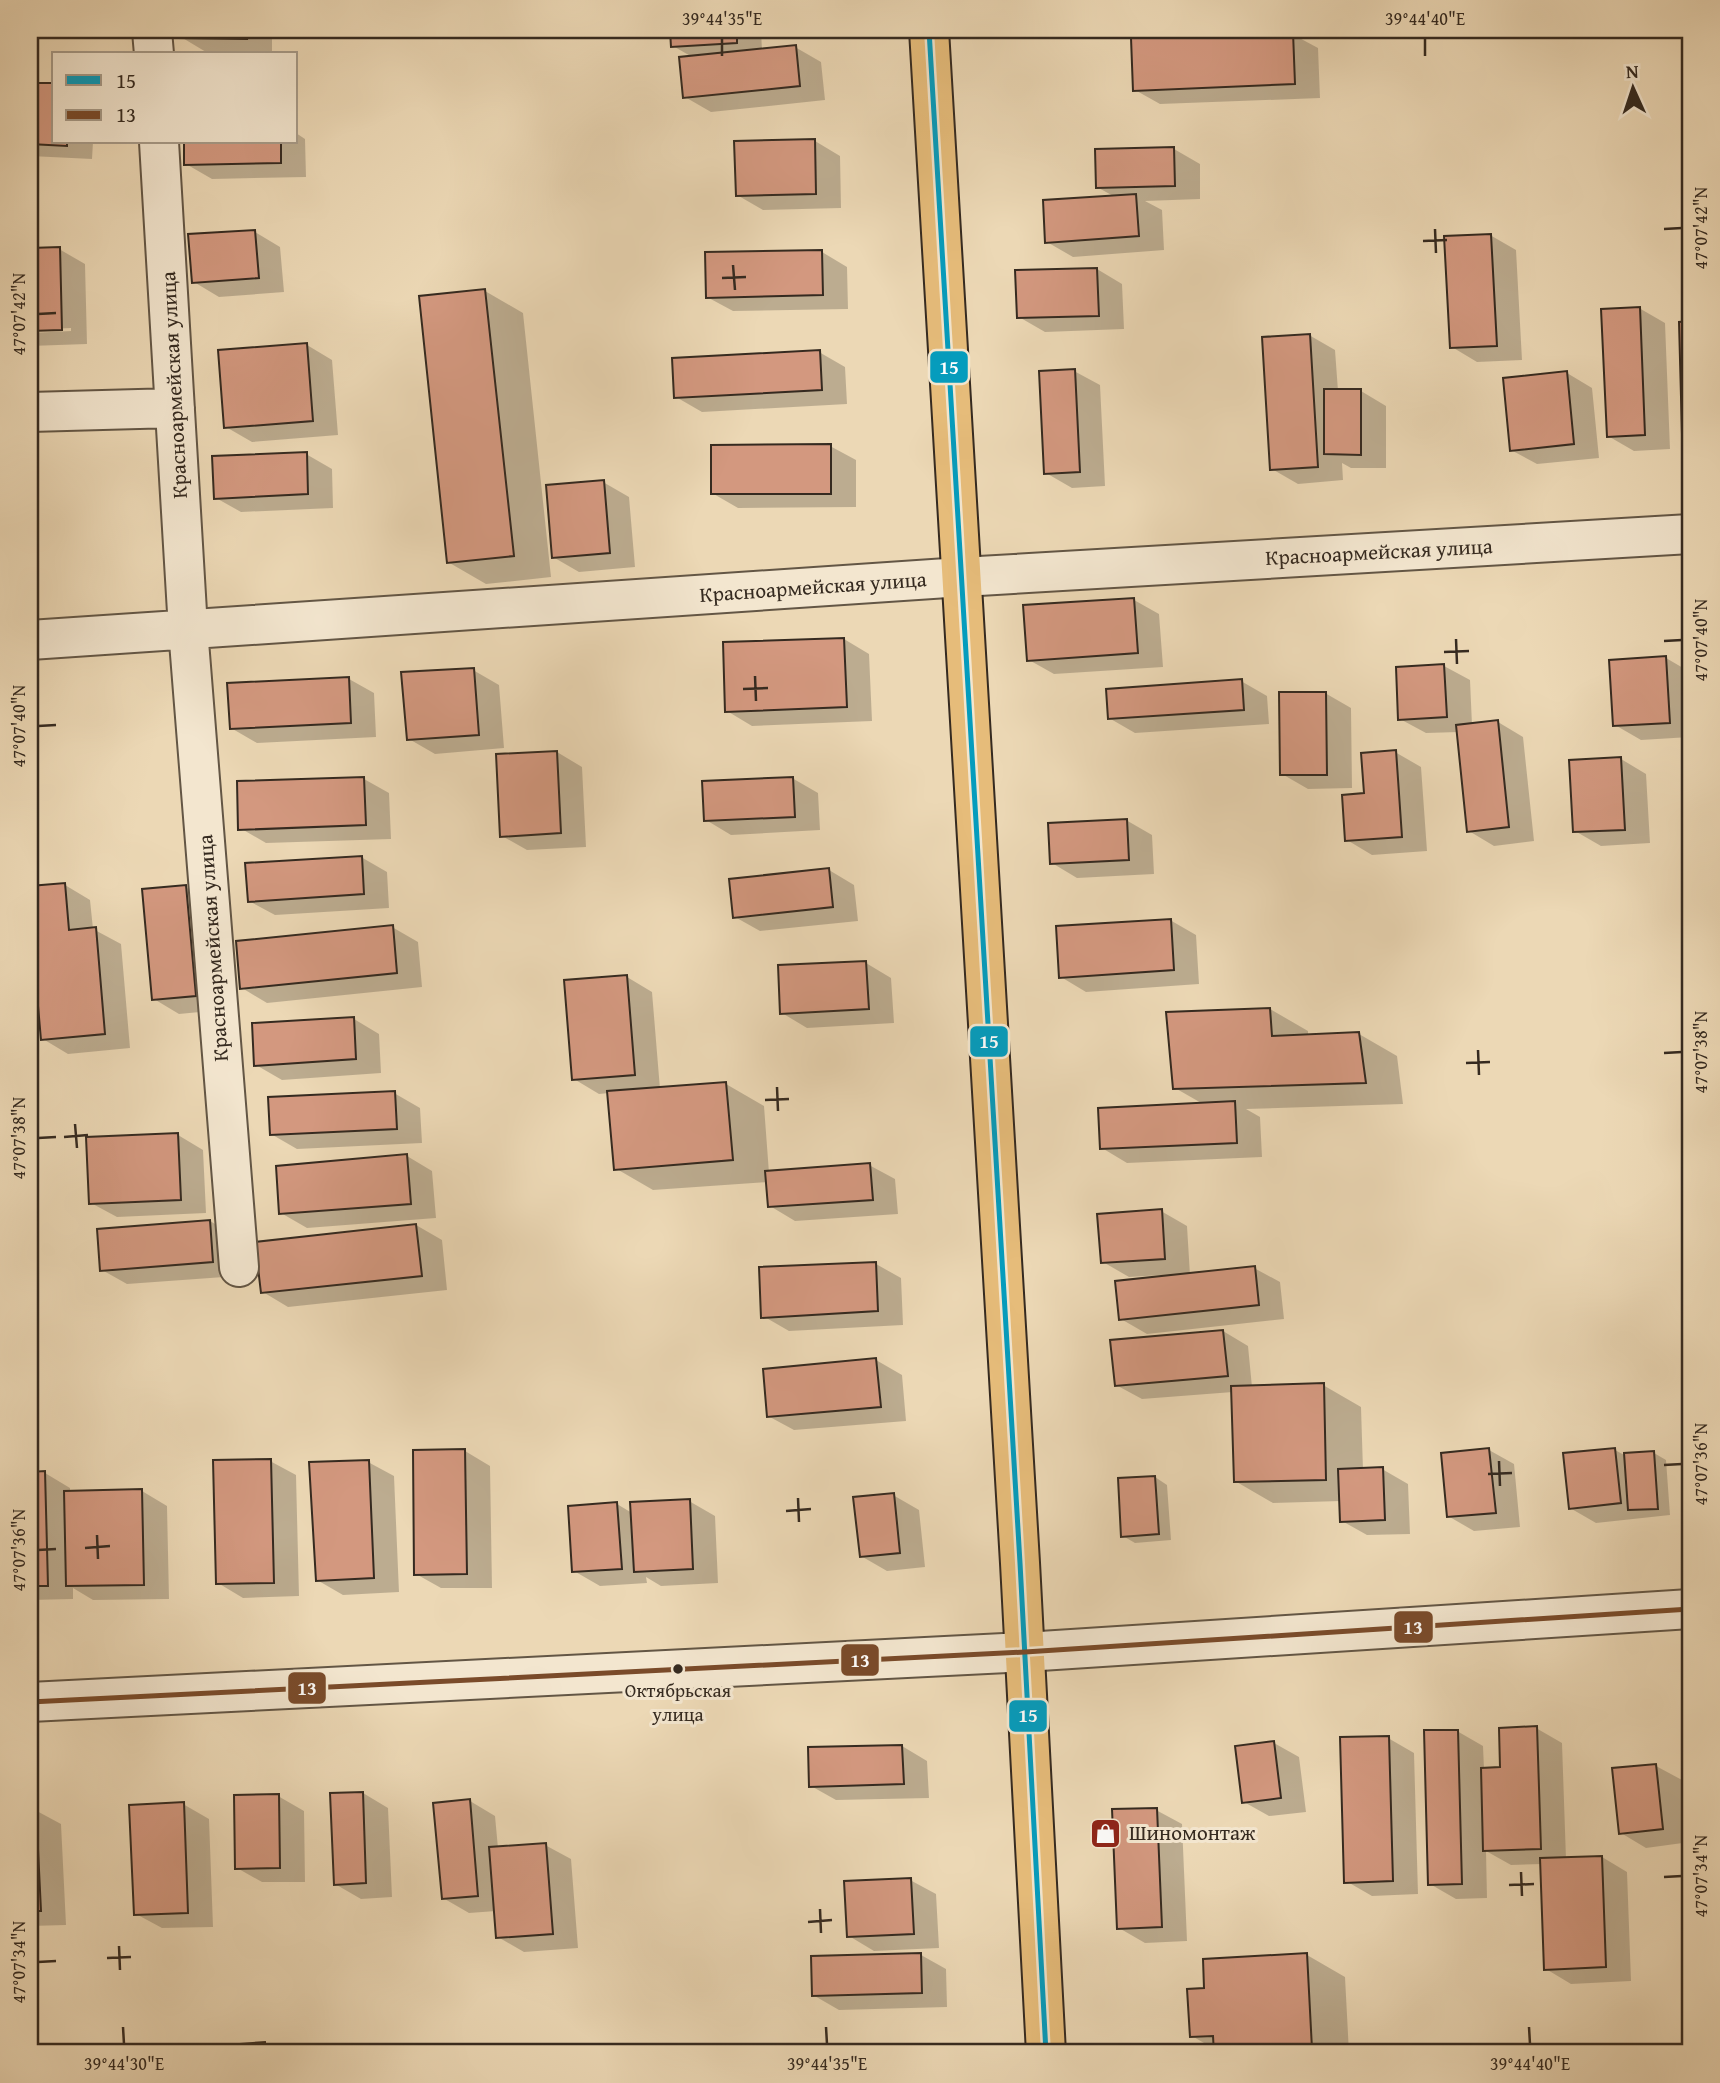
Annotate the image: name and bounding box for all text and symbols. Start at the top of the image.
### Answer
text: 39°44'35"E [682,5,762,32]
text: 39°44'40"E [1385,5,1465,32]
legend [52,52,298,144]
north arrow [1598,52,1668,122]
text: N [1625,57,1639,85]
text: 15 [116,65,136,96]
text: 13 [116,99,136,130]
text: 47°07'42"N [1687,186,1714,269]
street label: Красноармейская улица [152,271,195,499]
text: 47°07'42"N [5,272,32,355]
line badge: 15 [929,350,969,384]
text: 15 [939,353,959,381]
street label: Красноармейская улица [1265,530,1493,573]
street label: Красноармейская улица [698,563,927,610]
text: 47°07'40"N [1687,598,1714,681]
text: 47°07'40"N [5,684,32,767]
street label: Красноармейская улица [189,834,236,1063]
text: 47°07'38"N [1687,1010,1714,1093]
line badge: 15 [969,1025,1009,1058]
text: 15 [979,1027,999,1055]
text: 47°07'38"N [5,1096,32,1179]
text: 47°07'36"N [1687,1422,1714,1505]
text: 47°07'36"N [5,1508,32,1591]
line badge: 13 [1393,1610,1434,1644]
text: 13 [1403,1613,1423,1641]
line badge: 13 [840,1643,880,1677]
text: 13 [850,1646,870,1674]
marker: Октябрьская улица [671,1662,685,1676]
line badge: 13 [287,1671,327,1705]
text: 13 [297,1674,317,1702]
place label: Октябрьская улица [625,1676,732,1728]
line badge: 15 [1008,1699,1048,1733]
text: 15 [1018,1701,1038,1729]
shop icon: Шиномонтаж [1089,1816,1123,1850]
place label: Шиномонтаж [1129,1817,1256,1848]
text: 47°07'34"N [1687,1834,1714,1917]
text: 47°07'34"N [5,1920,32,2003]
text: 39°44'30"E [84,2050,164,2077]
text: 39°44'35"E [787,2050,867,2077]
text: 39°44'40"E [1490,2050,1570,2077]

